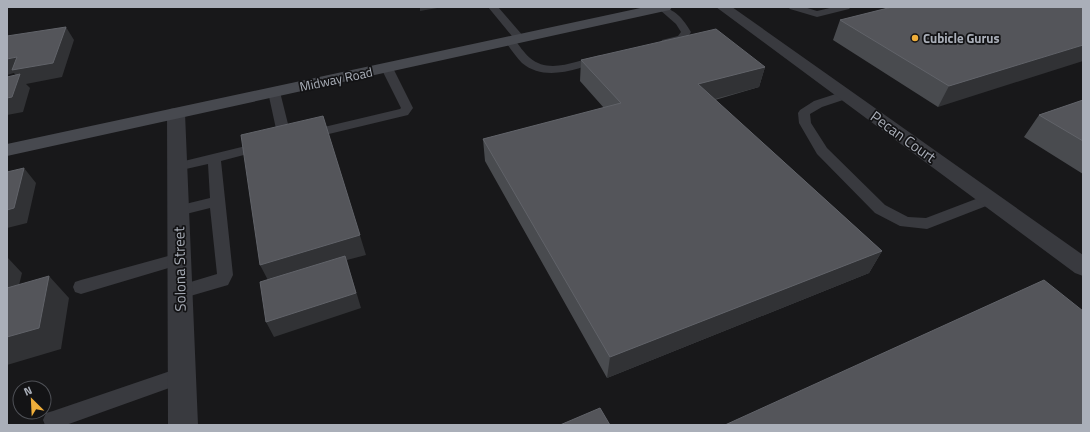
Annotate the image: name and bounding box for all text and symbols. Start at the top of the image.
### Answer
place label: Cubicle Gurus [923,28,1000,48]
marker: Cubicle Gurus [910,33,920,43]
street label: Midway Road [298,62,374,96]
street label: Pecan Court [866,105,941,169]
street label: Solona Street [167,226,192,312]
north arrow [12,380,52,420]
text: N [21,382,35,400]

